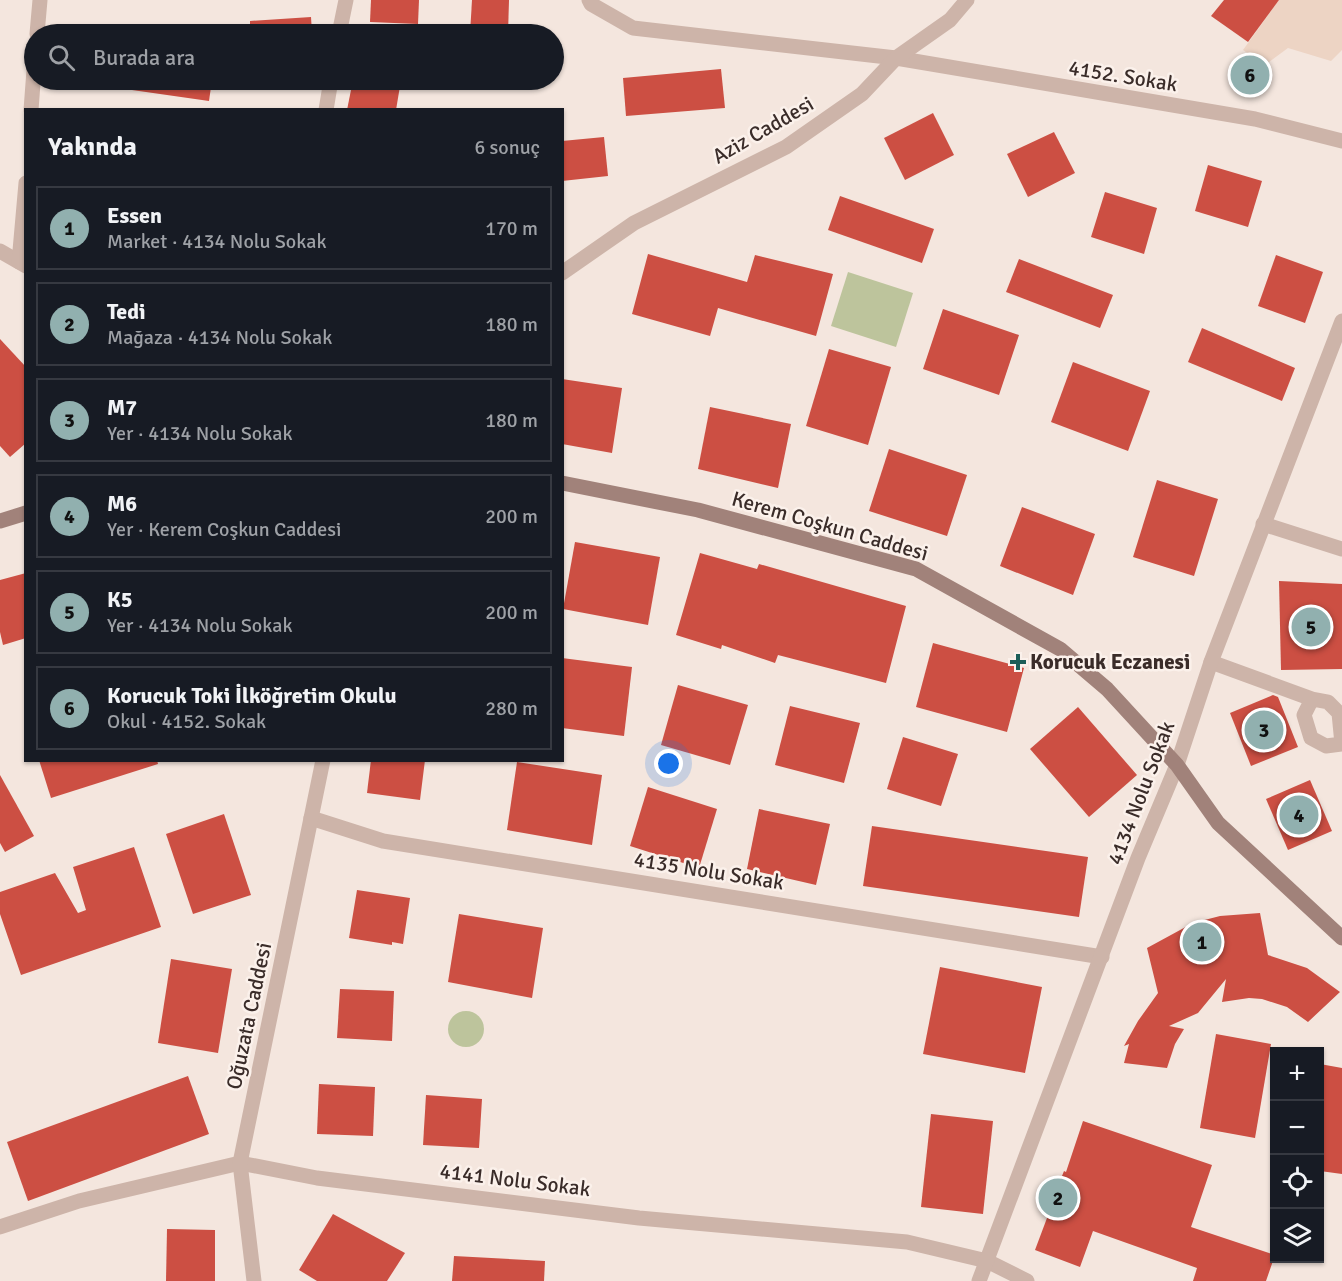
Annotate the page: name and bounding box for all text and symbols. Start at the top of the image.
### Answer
search box [24,24,564,90]
icon: search [45,41,78,74]
text: Burada ara [93,44,195,71]
pin: 6 [1230,52,1270,98]
street label: 4152. Sokak [1067,55,1180,98]
street label: Aziz Caddesi [708,91,818,169]
text: Yakında [48,131,137,163]
text: 6 sonuç [474,135,540,160]
text: Essen [107,202,162,229]
text: 1 [64,216,75,241]
text: 170 m [485,216,538,241]
text: Market · 4134 Nolu Sokak [107,229,326,254]
text: Tedi [107,298,146,325]
text: 2 [64,312,75,337]
text: 180 m [485,312,538,337]
text: Mağaza · 4134 Nolu Sokak [107,325,332,350]
text: M7 [107,394,137,421]
text: 3 [64,408,75,433]
text: 180 m [485,408,538,433]
text: Yer · 4134 Nolu Sokak [107,421,292,446]
street label: Kerem Coşkun Caddesi [729,486,931,566]
text: M6 [107,490,137,517]
text: 4 [64,504,75,529]
text: 200 m [485,504,538,529]
text: Yer · Kerem Coşkun Caddesi [107,517,342,542]
text: K5 [107,586,133,613]
text: 5 [64,600,75,625]
text: 200 m [485,600,538,625]
pin: 5 [1292,604,1330,650]
text: Yer · 4134 Nolu Sokak [107,613,292,638]
place label: Korucuk Eczanesi [1030,649,1190,675]
marker: Korucuk Eczanesi [1011,655,1025,669]
text: Korucuk Toki İlköğretim Okulu [107,682,397,709]
text: 6 [64,696,75,721]
text: 280 m [485,696,538,721]
pin: 3 [1244,708,1284,752]
text: Okul · 4152. Sokak [107,709,266,734]
street label: 4134 Nolu Sokak [1102,717,1180,868]
your location [654,749,683,778]
pin: 4 [1280,792,1318,838]
street label: 4135 Nolu Sokak [632,846,786,896]
pin: 1 [1182,920,1222,964]
street label: Oğuzata Caddesi [221,940,277,1092]
map controls [1270,1047,1324,1263]
button: + [1270,1047,1324,1101]
button: − [1270,1101,1324,1155]
button: locate [1270,1155,1324,1209]
street label: 4141 Nolu Sokak [438,1158,592,1202]
pin: 2 [1038,1176,1078,1220]
button: layers [1270,1209,1324,1263]

